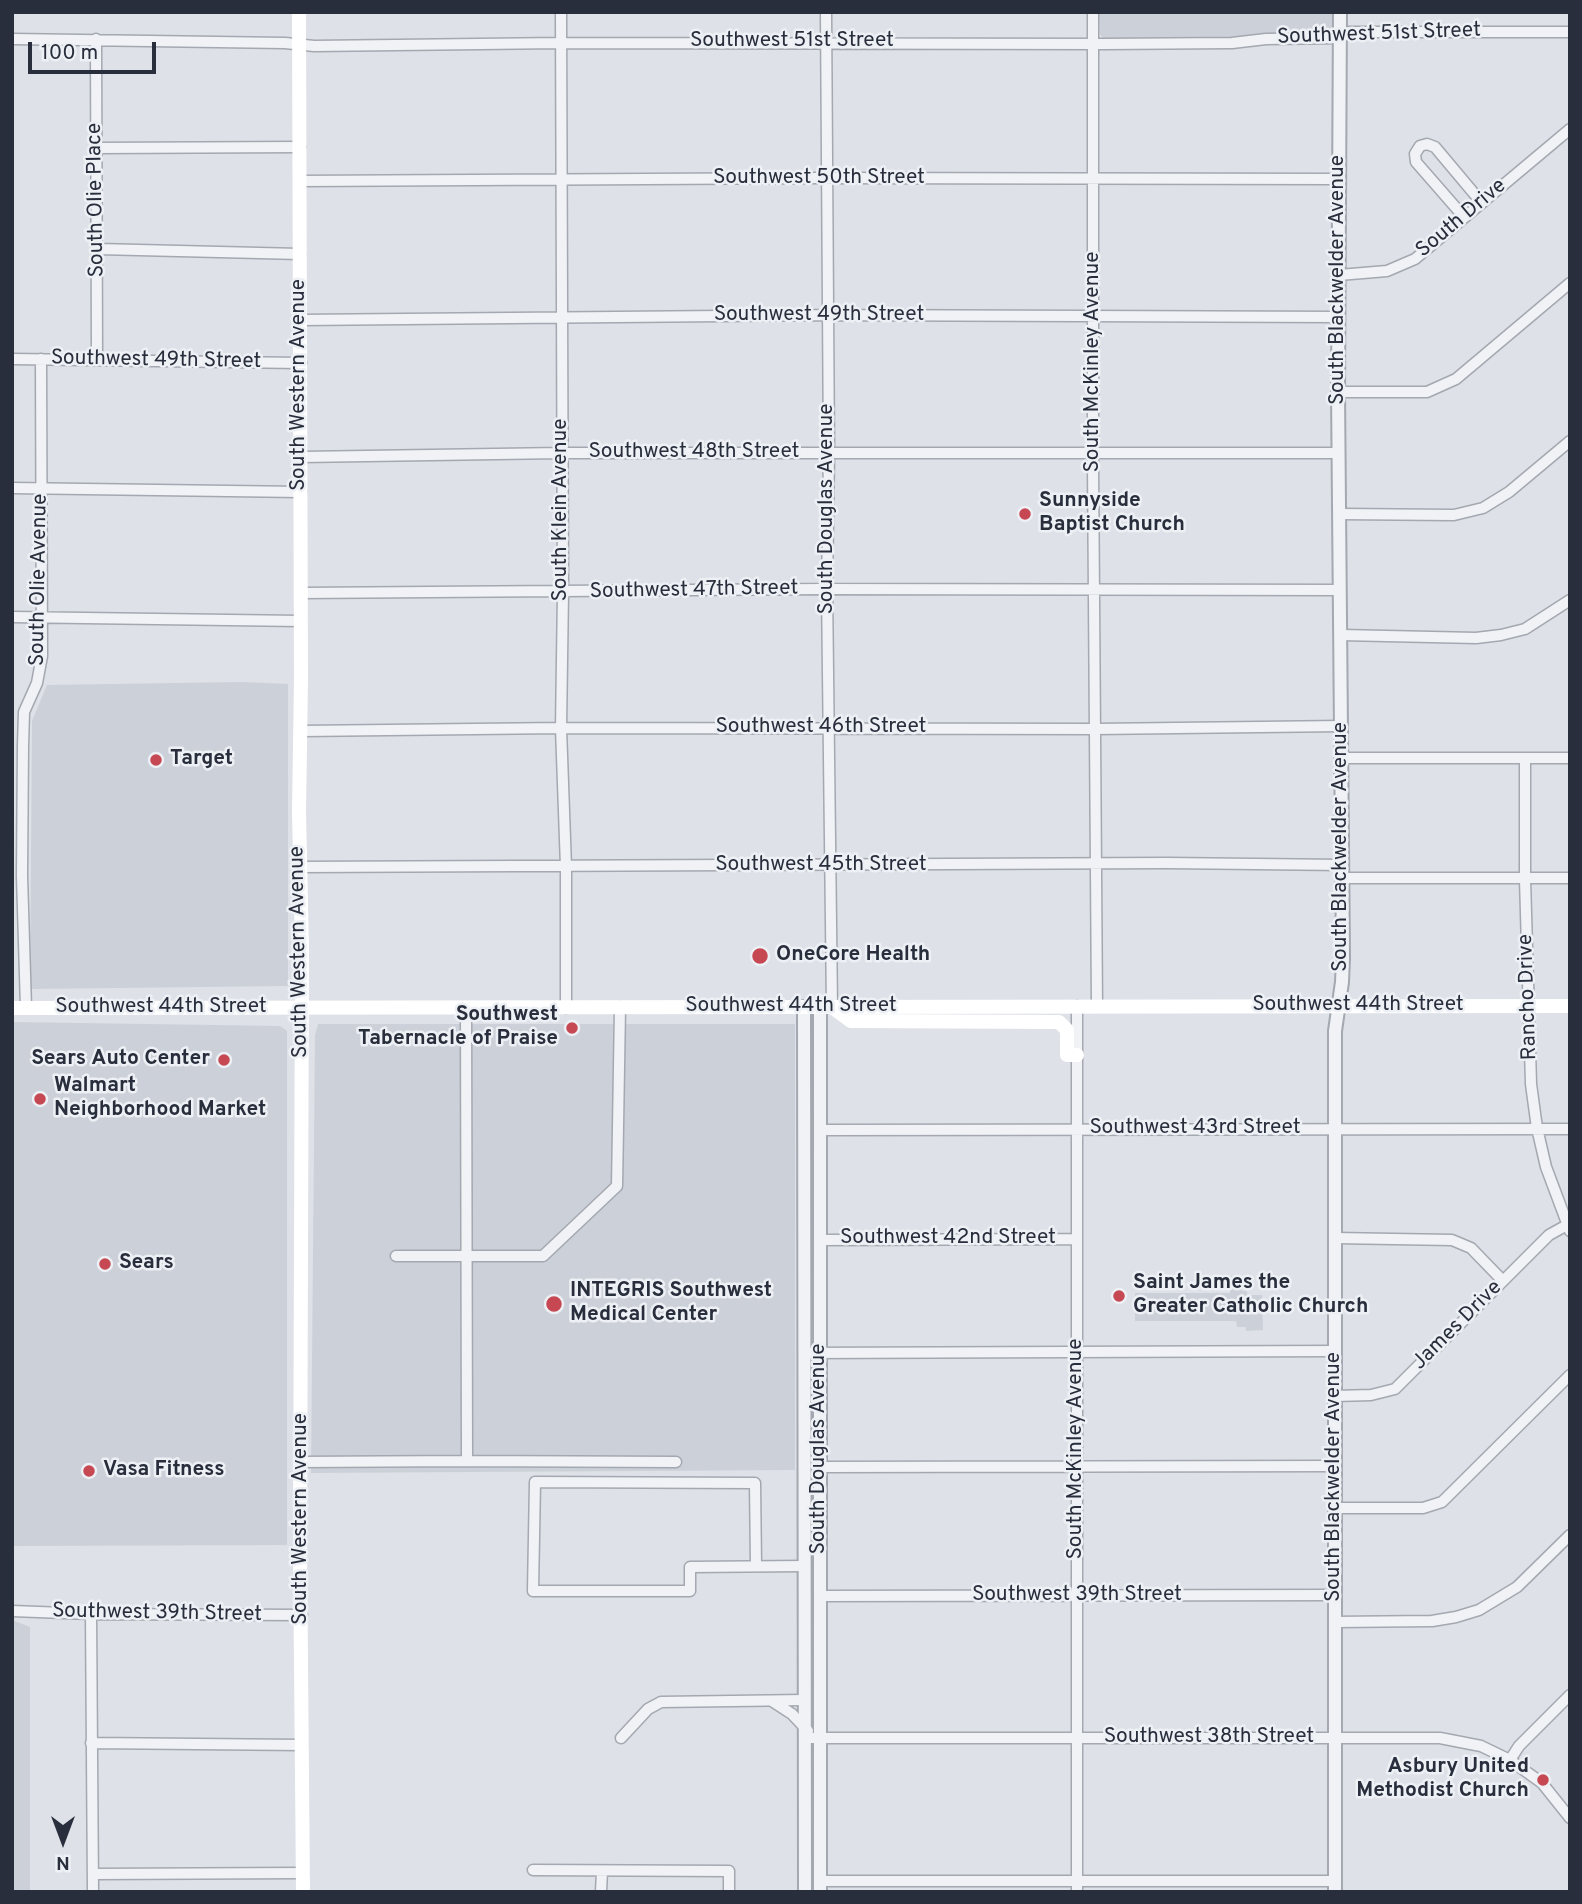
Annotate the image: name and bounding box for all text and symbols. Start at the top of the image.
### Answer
street label: Southwest 51st Street [1277,19,1481,51]
scale bar [32,28,159,72]
street label: Southwest 51st Street [690,29,894,55]
text: 100 m [41,40,98,67]
street label: South Olie Place [83,123,111,277]
street label: South Blackwelder Avenue [1326,155,1352,405]
street label: Southwest 50th Street [713,166,925,192]
street label: South Drive [1412,174,1512,264]
street label: South McKinley Avenue [1081,251,1107,473]
street label: South Western Avenue [287,279,313,491]
street label: Southwest 49th Street [714,303,924,329]
street label: Southwest 49th Street [50,347,262,375]
street label: South Douglas Avenue [815,404,841,614]
street label: South Klein Avenue [549,419,575,601]
street label: Southwest 48th Street [589,440,799,466]
place label: Sunnyside Baptist Church [1039,489,1185,539]
street label: South Olie Avenue [26,493,54,667]
marker: Sunnyside Baptist Church [1017,506,1033,522]
street label: Southwest 47th Street [590,577,798,605]
street label: Southwest 46th Street [716,715,926,741]
street label: South Blackwelder Avenue [1329,722,1355,972]
place label: Target [170,747,233,773]
marker: Target [148,752,164,768]
street label: South Western Avenue [286,846,314,1058]
street label: Southwest 45th Street [715,853,927,879]
street label: Rancho Drive [1514,933,1544,1061]
place label: OneCore Health [776,943,930,969]
marker: OneCore Health [750,946,770,966]
street label: Southwest 44th Street [1252,993,1464,1019]
street label: Southwest 44th Street [685,994,897,1020]
street label: Southwest 44th Street [55,995,267,1021]
place label: Southwest Tabernacle of Praise [358,1003,558,1053]
marker: Southwest Tabernacle of Praise [564,1020,580,1036]
place label: Sears Auto Center [31,1047,210,1073]
marker: Sears Auto Center [216,1052,232,1068]
place label: Walmart Neighborhood Market [54,1074,266,1124]
marker: Walmart Neighborhood Market [32,1091,48,1107]
street label: Southwest 43rd Street [1089,1116,1301,1142]
street label: Southwest 42nd Street [840,1226,1056,1252]
place label: Sears [119,1251,174,1277]
marker: Sears [97,1256,113,1272]
place label: Saint James the Greater Catholic Church [1133,1271,1368,1321]
street label: James Drive [1408,1276,1508,1376]
place label: INTEGRIS Southwest Medical Center [570,1279,772,1329]
marker: Saint James the Greater Catholic Church [1111,1288,1127,1304]
marker: INTEGRIS Southwest Medical Center [544,1294,564,1314]
street label: South McKinley Avenue [1064,1338,1090,1560]
street label: South Douglas Avenue [807,1344,833,1554]
street label: South Blackwelder Avenue [1322,1352,1348,1602]
street label: South Western Avenue [289,1413,315,1625]
place label: Vasa Fitness [103,1458,225,1484]
marker: Vasa Fitness [81,1463,97,1479]
street label: Southwest 39th Street [972,1583,1182,1609]
street label: Southwest 39th Street [52,1600,262,1628]
street label: Southwest 38th Street [1104,1725,1314,1751]
place label: Asbury United Methodist Church [1356,1755,1529,1805]
marker: Asbury United Methodist Church [1535,1772,1551,1788]
north arrow [28,1806,98,1876]
text: N [56,1850,70,1874]

